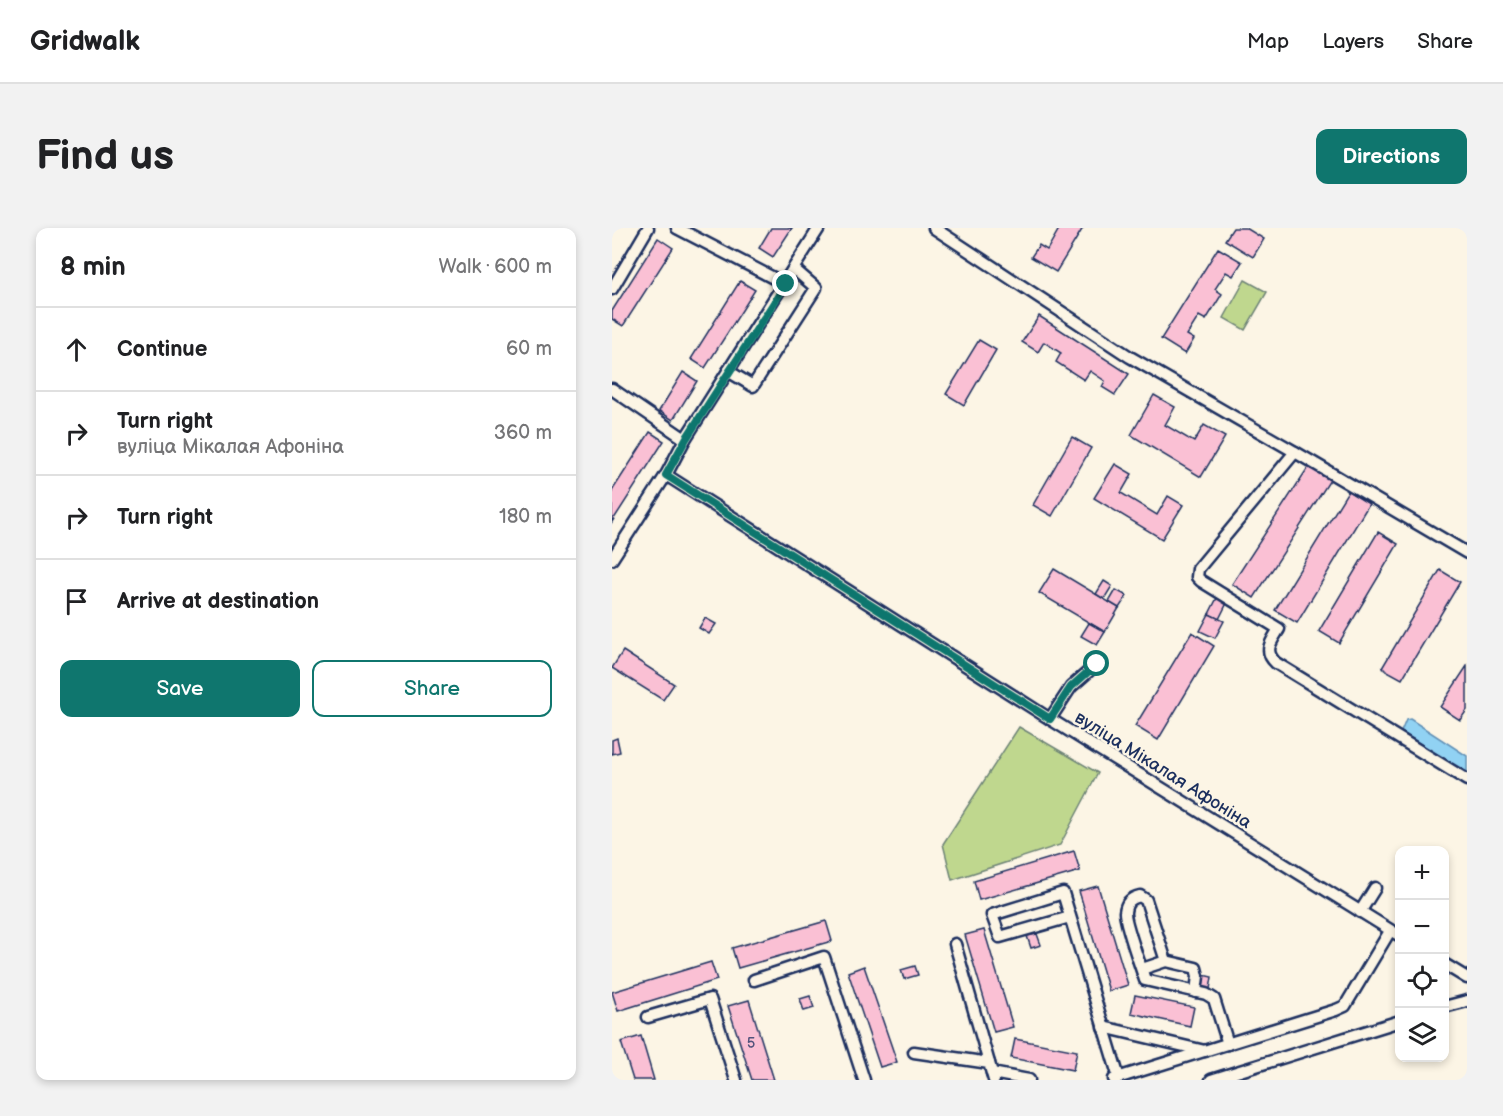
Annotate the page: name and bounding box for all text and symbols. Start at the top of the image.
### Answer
text: Gridwalk [30,25,140,58]
text: Map [1247,29,1289,54]
text: Layers [1322,29,1384,54]
text: Share [1417,29,1473,54]
button: Directions [1316,129,1467,184]
text: Find us [36,131,174,182]
text: 8 min [60,252,126,283]
text: Walk · 600 m [439,255,552,279]
route end [772,270,798,296]
icon: ahead [60,333,93,366]
text: Continue [117,336,207,363]
text: 60 m [506,337,552,361]
text: Turn right [117,408,213,435]
icon: right [60,417,93,450]
text: 360 m [494,421,552,445]
text: вуліца Мікалая Афоніна [117,435,344,459]
icon: right [60,501,93,534]
text: Turn right [117,504,213,531]
text: 180 m [499,505,552,529]
icon: arrive [60,585,93,618]
text: Arrive at destination [117,588,319,615]
route start [1083,650,1109,676]
button: Save [60,660,300,717]
button: Share [312,660,552,717]
street label: вуліца Мікалая Афоніна [1071,707,1256,833]
map controls [1395,846,1449,1062]
button: + [1395,846,1449,900]
button: − [1395,900,1449,954]
button: locate [1395,954,1449,1008]
button: layers [1395,1008,1449,1062]
house number: 5 [747,1034,755,1053]

